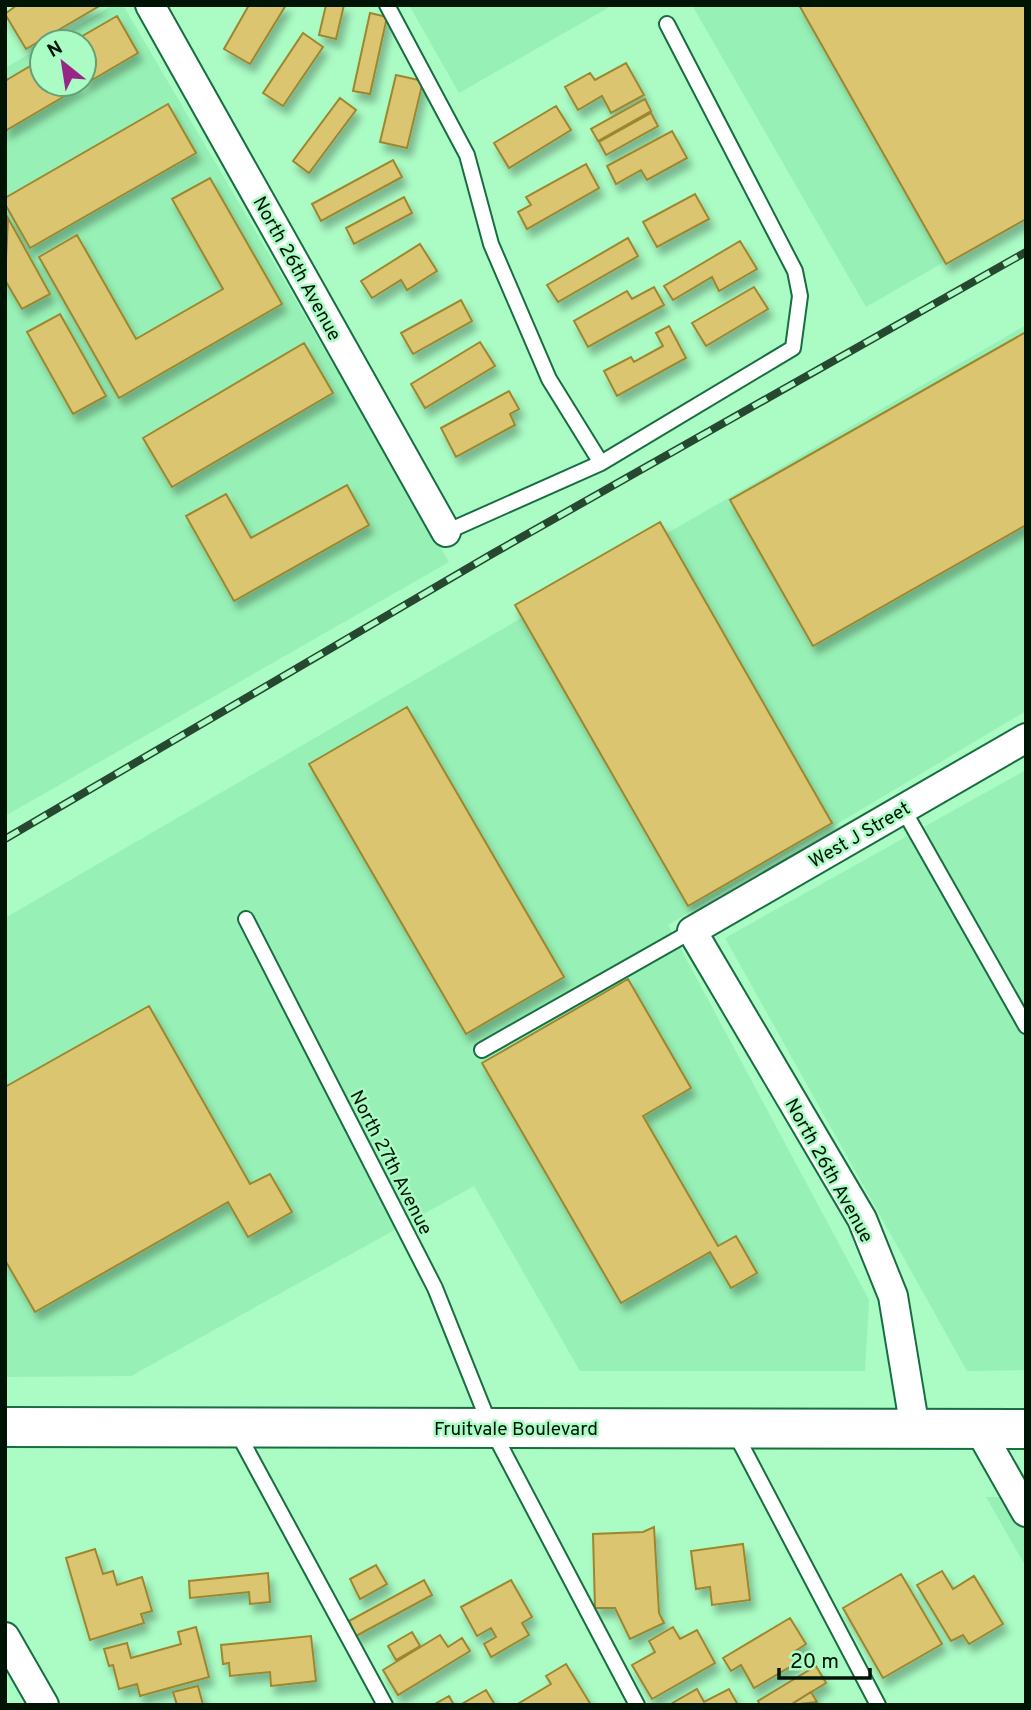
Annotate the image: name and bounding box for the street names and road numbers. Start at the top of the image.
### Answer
street label: North 26th Avenue [247,193,346,345]
street label: West J Street [805,797,915,874]
street label: North 27th Avenue [343,1087,437,1239]
street label: North 26th Avenue [779,1095,878,1247]
street label: Fruitvale Boulevard [434,1418,598,1442]

